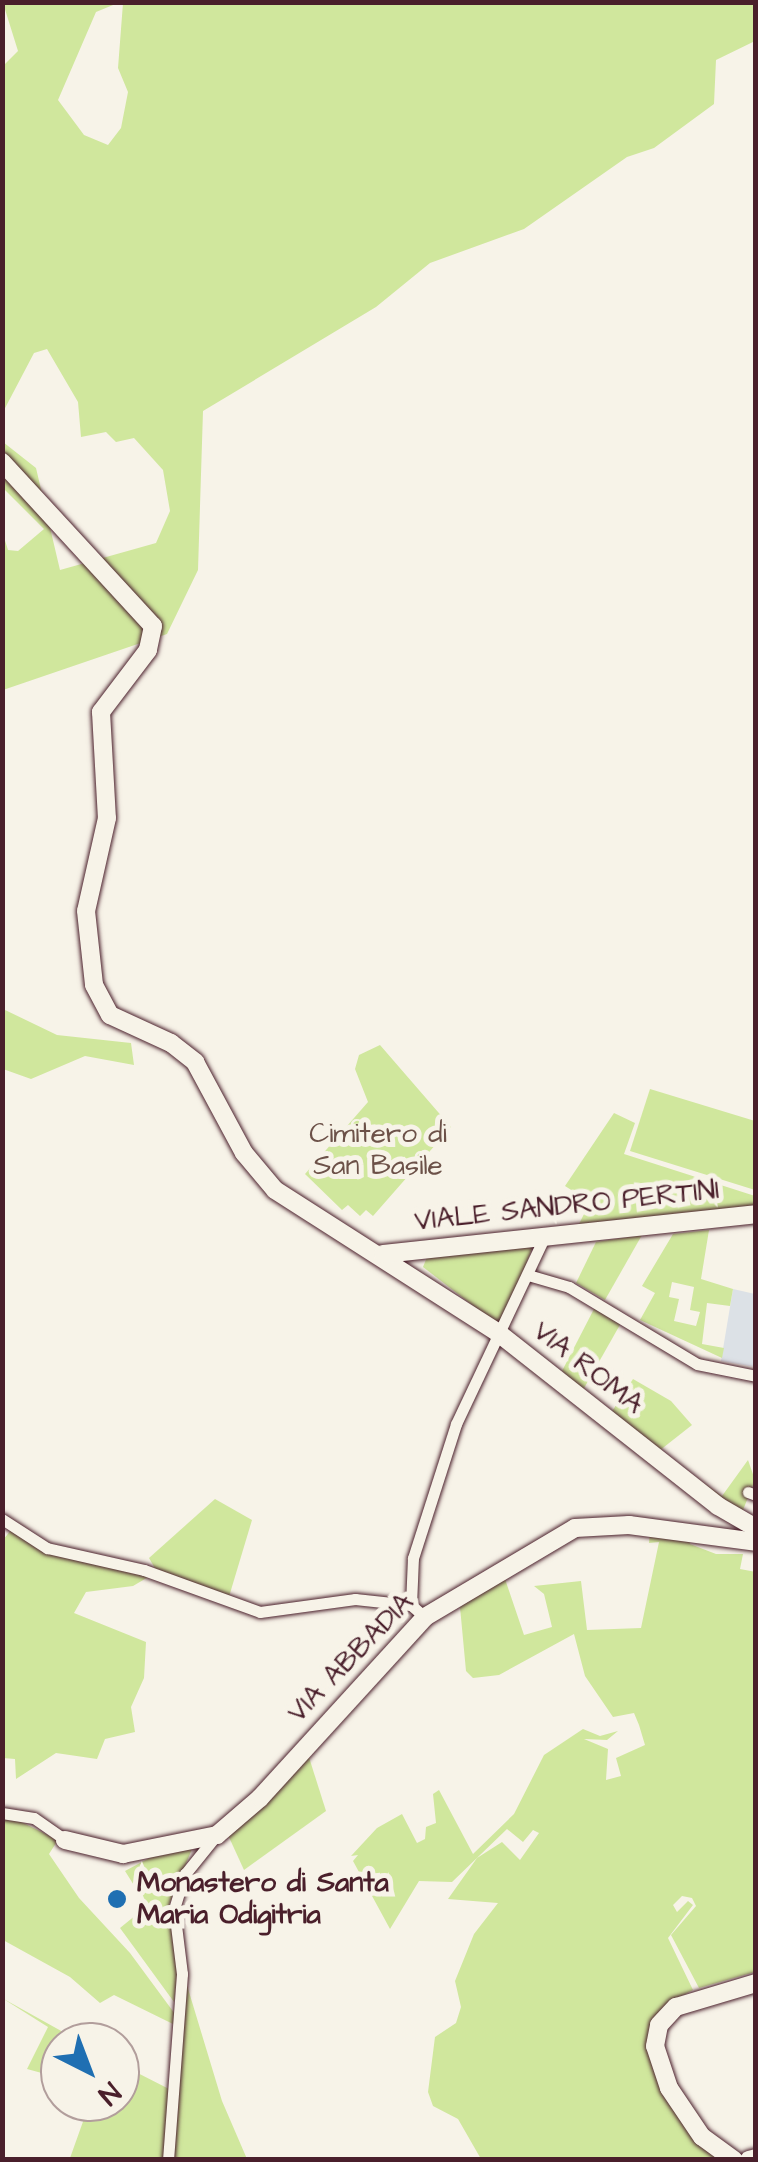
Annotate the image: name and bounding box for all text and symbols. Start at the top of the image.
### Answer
park label: Cimitero di San Basile [309,1117,447,1183]
street label: VIALE SANDRO PERTINI [413,1173,721,1239]
street label: VIA ROMA [526,1315,650,1421]
street label: VIA ABBADIA [281,1586,421,1730]
place label: Monastero di Santa Maria Odigitria [137,1866,389,1932]
marker: Monastero di Santa Maria Odigitria [106,1888,128,1910]
north arrow [40,2022,140,2122]
text: N [89,2073,129,2114]

